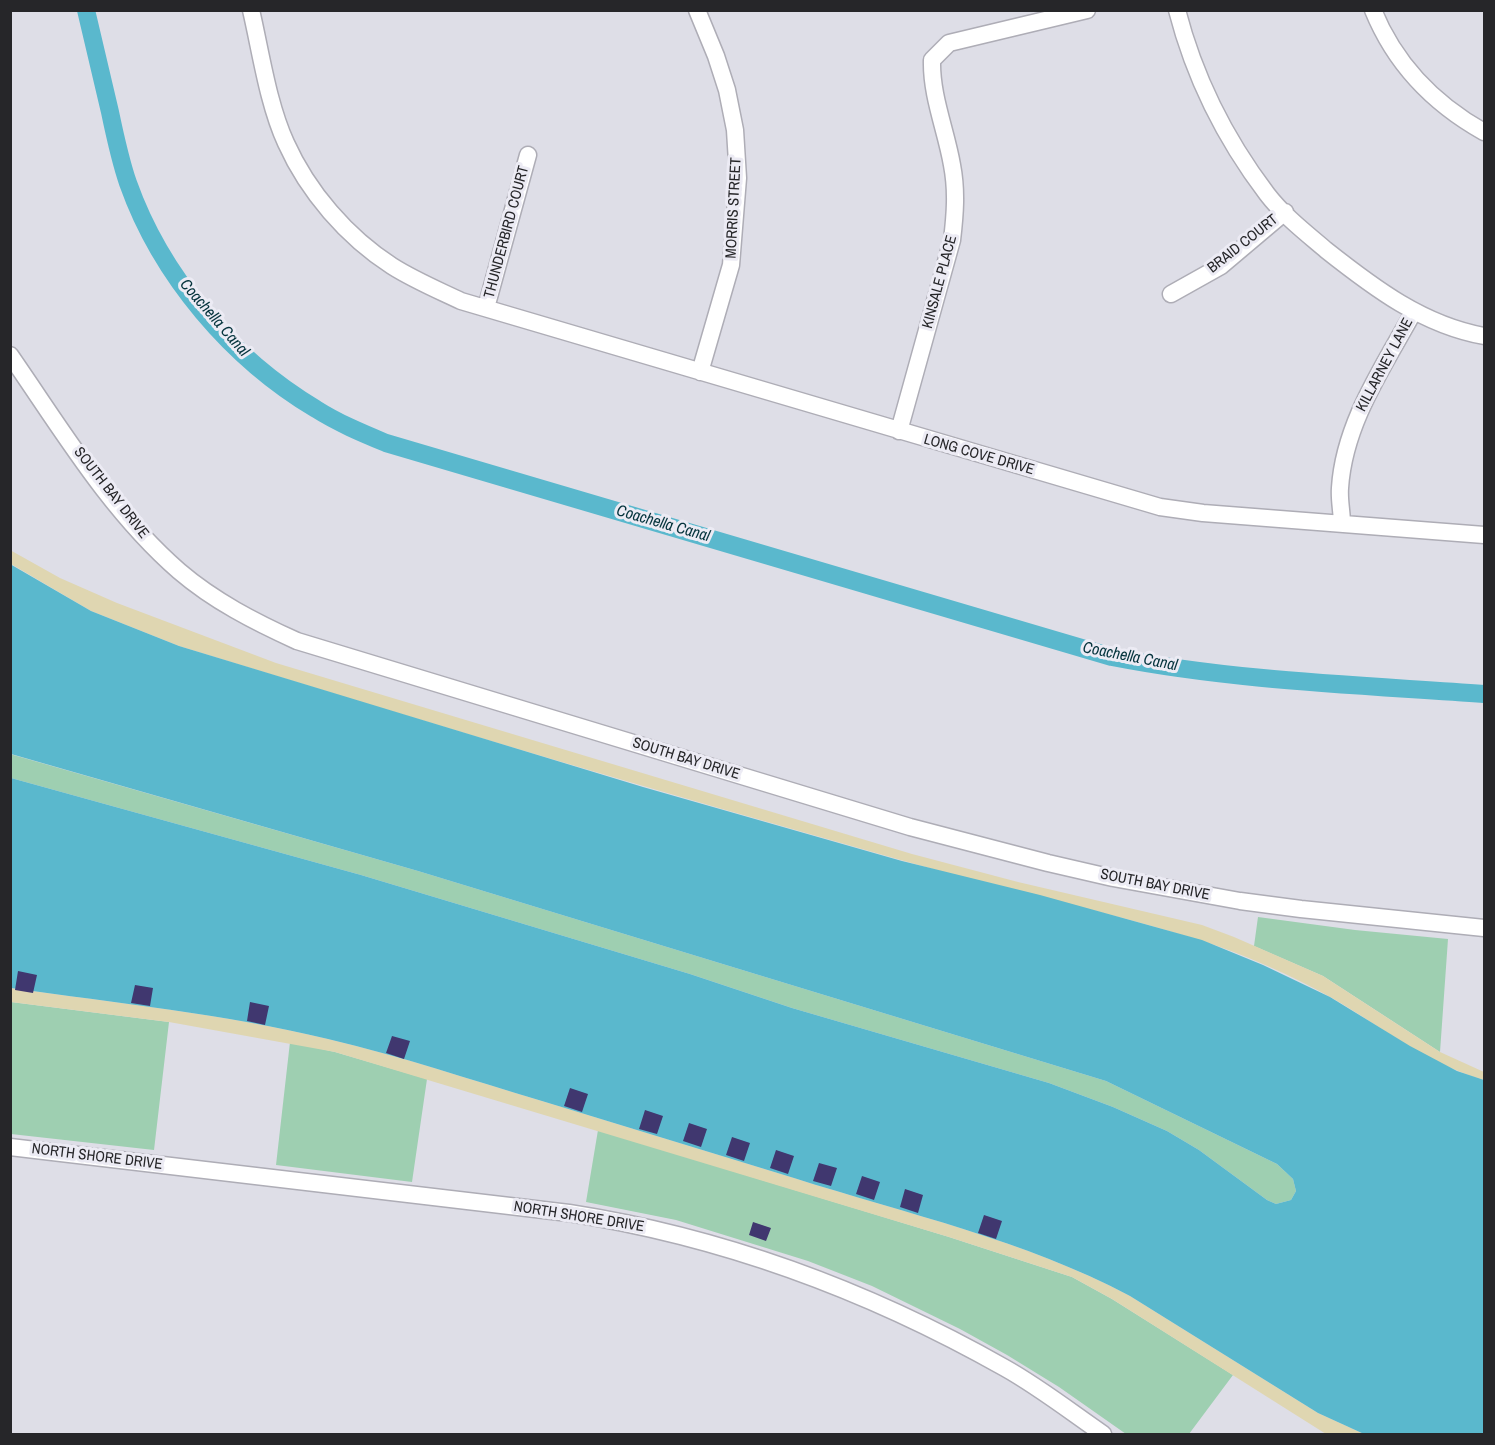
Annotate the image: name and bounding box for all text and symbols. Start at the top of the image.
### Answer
street label: MORRIS STREET [722,157,746,259]
street label: THUNDERBIRD COURT [481,164,533,300]
street label: BRAID COURT [1204,211,1282,277]
street label: KINSALE PLACE [919,233,961,331]
water label: Coachella Canal [175,275,253,361]
street label: KILLARNEY LANE [1353,315,1417,415]
street label: LONG COVE DRIVE [922,431,1036,479]
street label: SOUTH BAY DRIVE [70,444,152,542]
water label: Coachella Canal [614,502,712,546]
water label: Coachella Canal [1081,638,1179,676]
street label: SOUTH BAY DRIVE [630,734,742,784]
street label: SOUTH BAY DRIVE [1099,866,1211,904]
street label: NORTH SHORE DRIVE [31,1140,163,1174]
street label: NORTH SHORE DRIVE [513,1198,645,1236]

